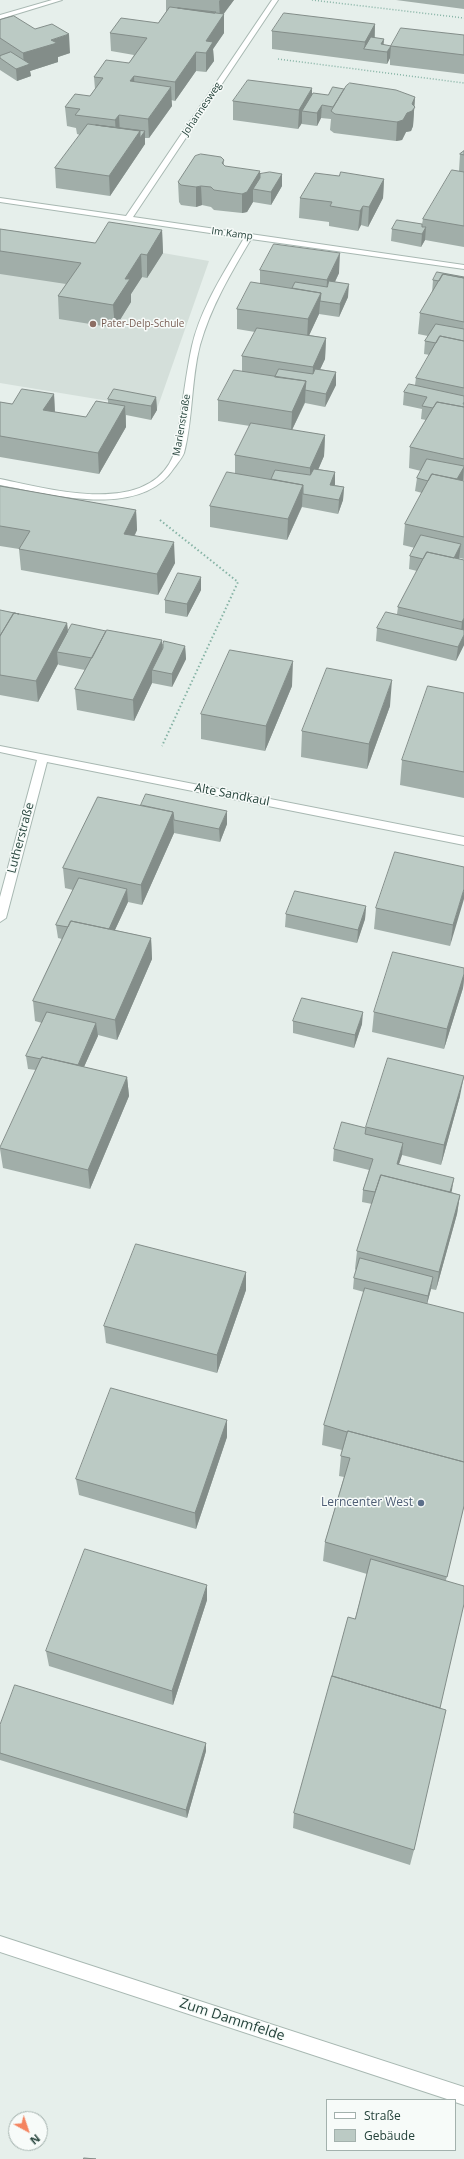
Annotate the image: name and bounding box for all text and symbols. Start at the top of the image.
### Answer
street label: Johannesweg [180,80,224,138]
street label: Im Kamp [211,225,253,243]
place label: Pater-Delp-Schule [101,318,184,330]
marker: Pater-Delp-Schule [88,319,98,329]
street label: Marienstraße [171,393,193,457]
street label: Alte Sandkaul [193,781,271,809]
street label: Lutherstraße [5,801,37,875]
place label: Lerncenter West [321,1496,413,1510]
marker: Lerncenter West [416,1498,426,1508]
street label: Zum Dammfelde [177,1995,287,2045]
legend [326,2099,456,2151]
text: Straße [364,2107,401,2124]
north arrow [8,2111,48,2151]
text: Gebäude [364,2127,415,2144]
text: N [27,2131,44,2148]

